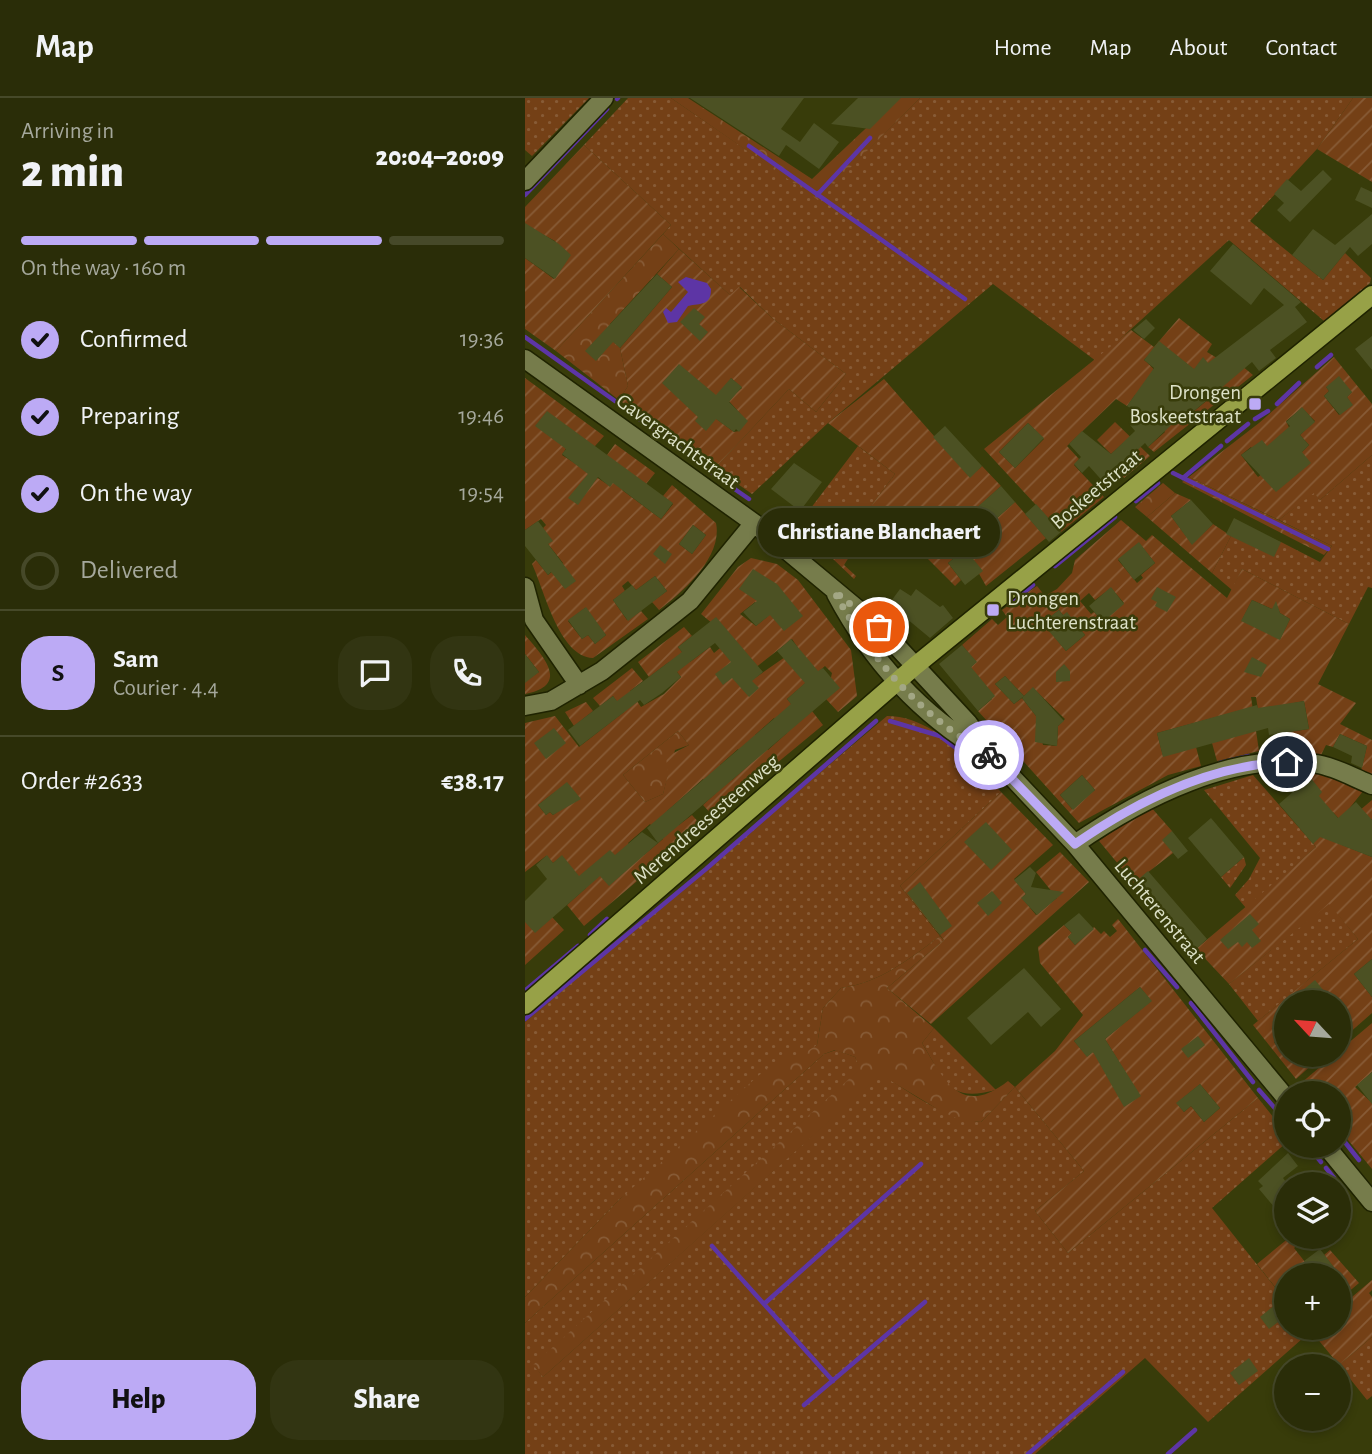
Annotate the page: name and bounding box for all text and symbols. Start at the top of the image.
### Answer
text: Map [35,31,94,64]
text: Home [994,36,1052,60]
text: Map [1090,36,1132,60]
text: About [1170,36,1227,60]
text: Contact [1265,36,1337,60]
text: Arriving in [21,120,114,143]
text: 20:04–20:09 [376,144,504,170]
text: 2 min [21,149,124,195]
text: On the way · 160 m [21,257,186,280]
icon: check [21,321,59,359]
text: Confirmed [80,326,188,352]
text: 19:36 [460,328,504,351]
place label: Drongen Boskeetstraat [1129,382,1241,427]
street label: Gavergrachtstraat [612,390,743,493]
marker: Drongen Boskeetstraat [1247,396,1263,412]
icon: check [21,398,59,436]
text: Preparing [80,403,179,429]
text: 19:46 [458,405,504,428]
street label: Boskeetstraat [1047,445,1146,533]
icon: check [21,475,59,513]
text: On the way [80,480,192,506]
text: 19:54 [459,482,504,505]
callout: Christiane Blanchaert [758,508,1000,557]
text: Christiane Blanchaert [777,521,981,544]
text: Delivered [80,557,178,583]
place label: Drongen Luchterenstraat [1007,588,1136,633]
pin [849,597,909,657]
marker: Drongen Luchterenstraat [985,602,1001,618]
icon: bag [860,608,898,646]
button: chat [338,636,412,710]
button: phone [430,636,504,710]
text: Sam [113,646,159,672]
text: S [52,660,64,686]
text: Courier · 4.4 [113,677,219,700]
courier [954,720,1024,790]
pin [1257,732,1317,792]
icon: bike [970,736,1008,774]
icon: home [1268,743,1306,781]
street label: Merendreesesteenweg [630,750,784,888]
text: Order #2633 [21,768,143,794]
text: €38.17 [441,768,504,794]
street label: Luchterenstraat [1110,855,1209,968]
north arrow [1274,990,1351,1068]
map controls [1274,990,1351,1431]
button: locate [1274,1081,1351,1158]
button: layers [1274,1172,1351,1249]
button: + [1274,1263,1351,1340]
button: − [1274,1354,1351,1431]
button: Help [21,1360,256,1440]
button: Share [270,1360,504,1440]

